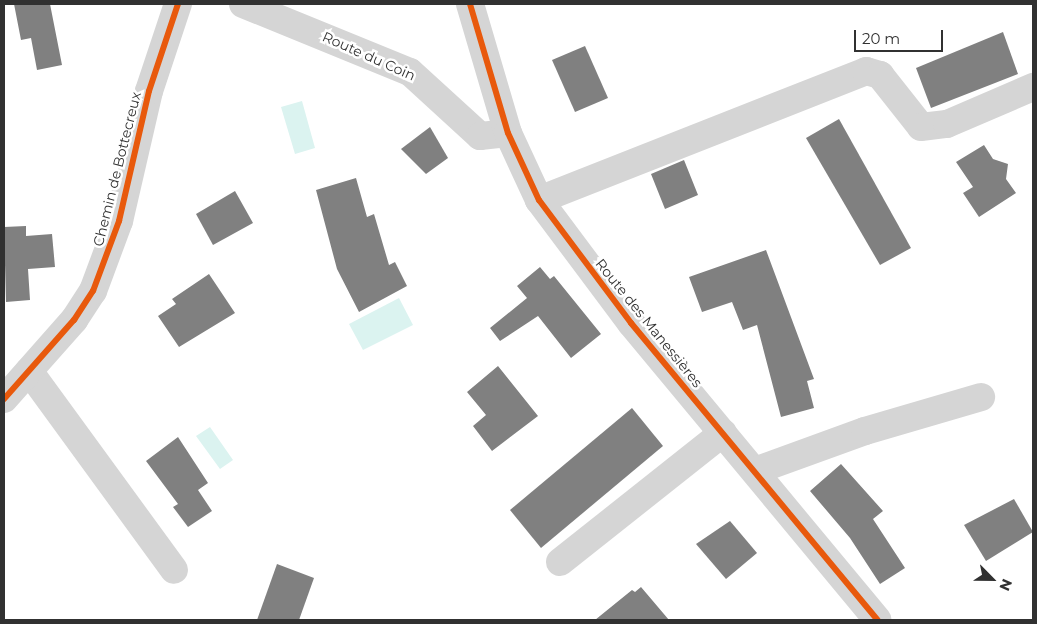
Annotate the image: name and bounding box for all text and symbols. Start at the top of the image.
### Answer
scale bar [857,20,946,52]
street label: Route du Coin [320,28,418,84]
text: 20 m [862,29,900,48]
street label: Chemin de Bottecreux [90,90,144,248]
street label: Route des Manessières [592,255,706,391]
north arrow [967,554,1017,604]
text: N [995,576,1016,594]

